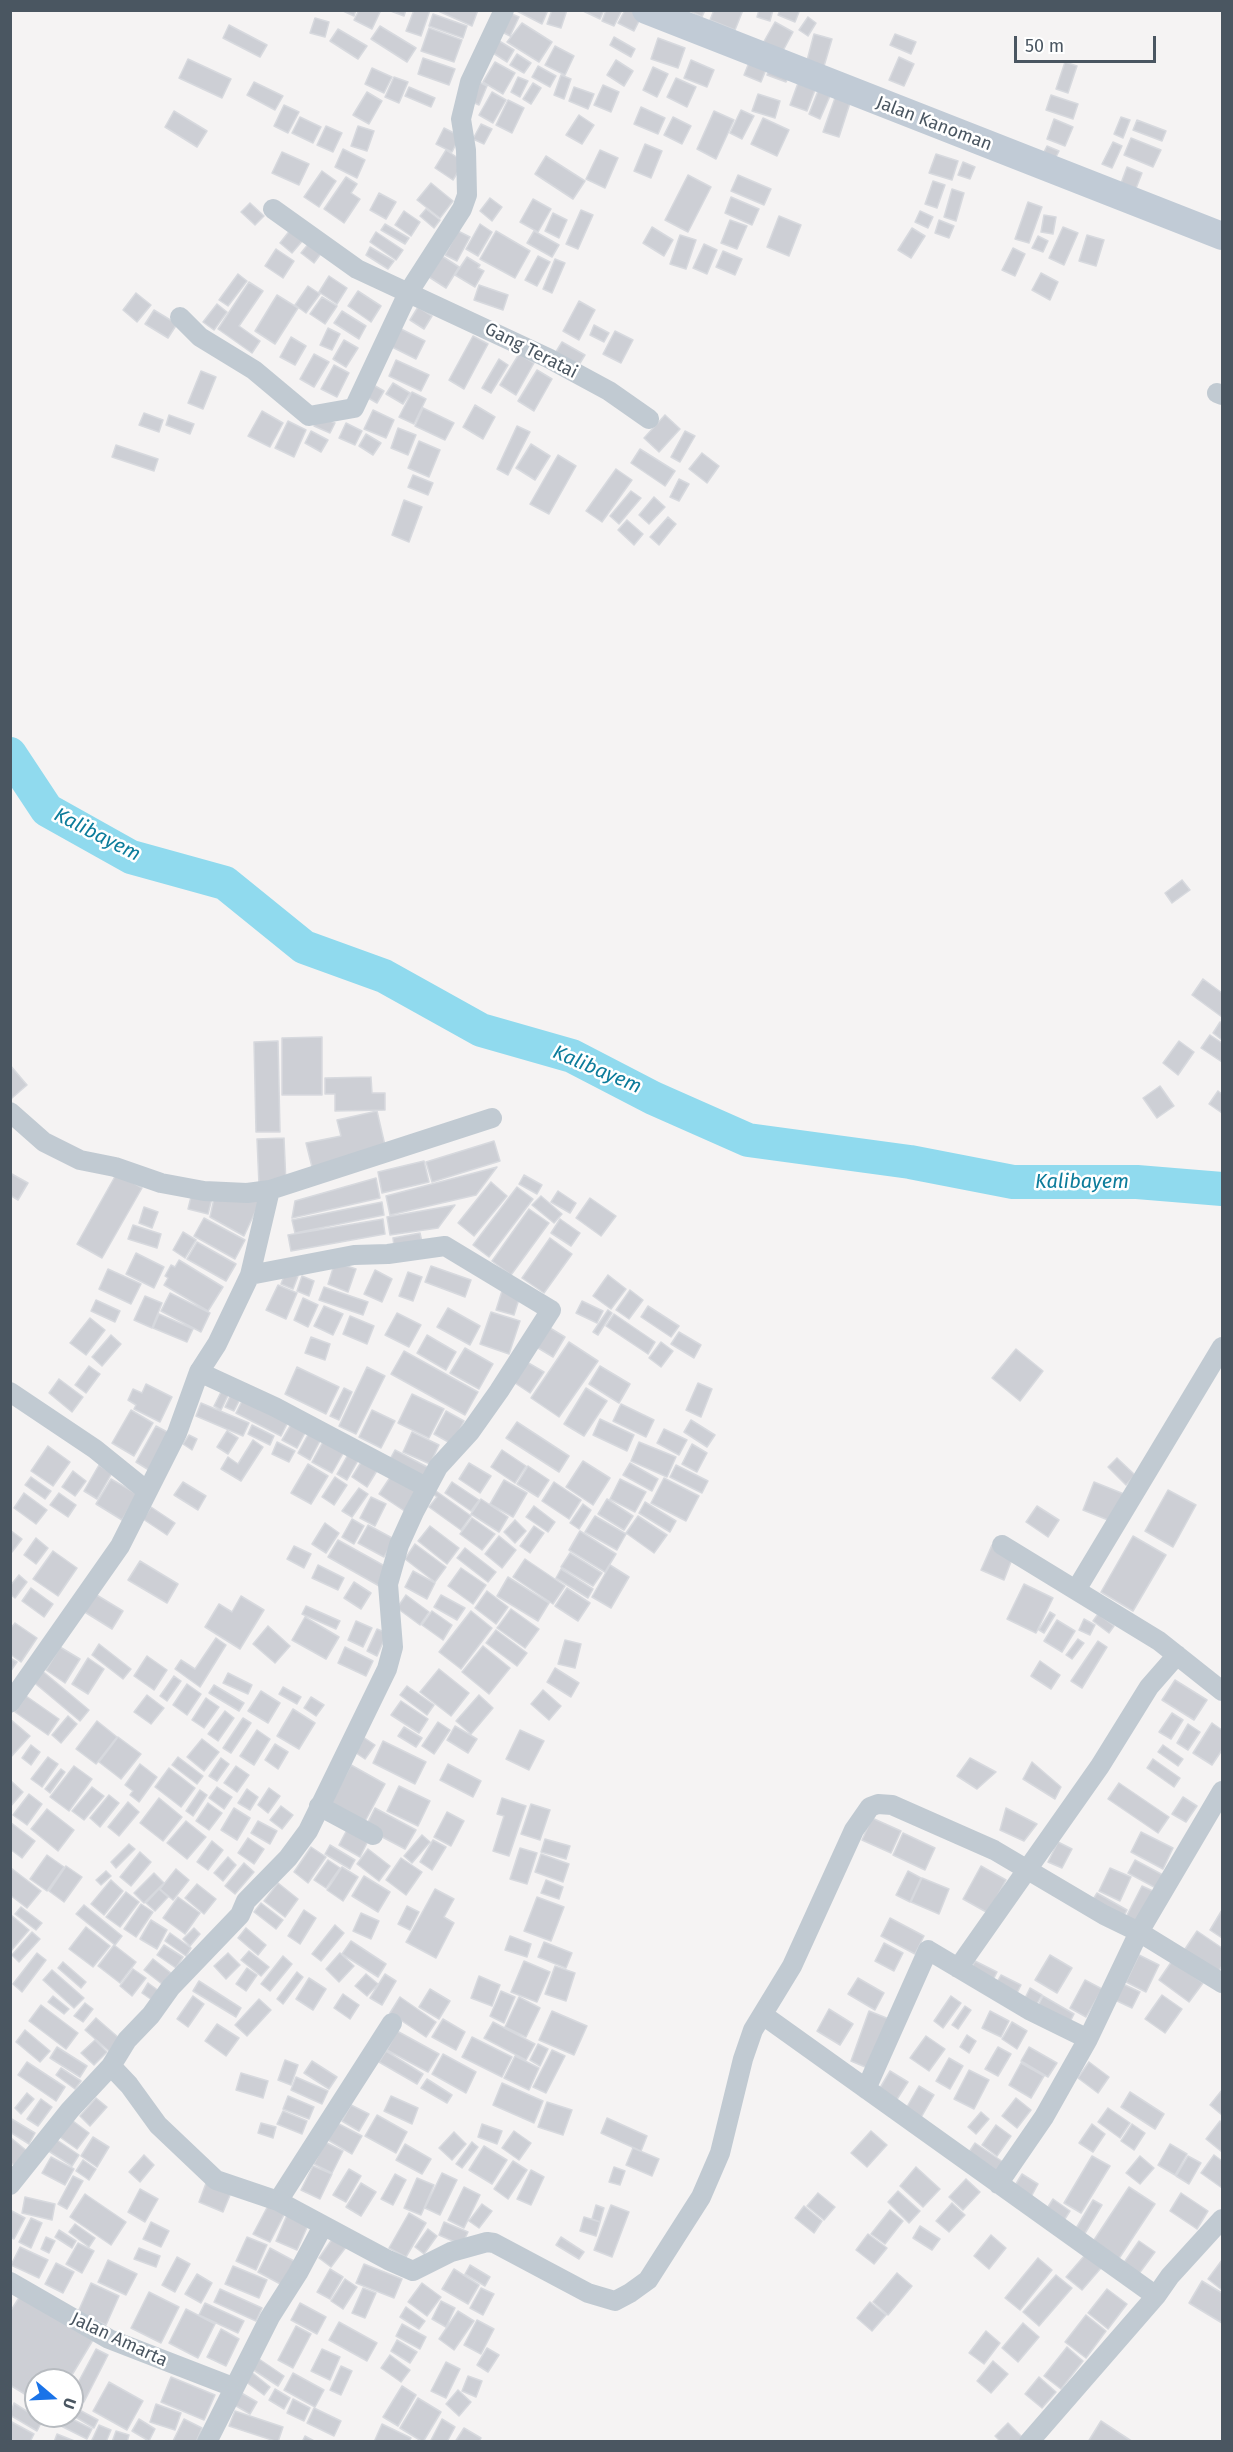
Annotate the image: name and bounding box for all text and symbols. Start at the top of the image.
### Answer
scale bar [1017,24,1160,62]
text: 50 m [1025,35,1064,57]
street label: Jalan Kanoman [873,92,995,156]
street label: Gang Teratai [481,318,581,384]
water label: Kalibayem [50,803,144,867]
water label: Kalibayem [549,1041,645,1099]
water label: Kalibayem [1035,1170,1129,1194]
street label: Jalan Amarta [67,2308,171,2372]
north arrow [24,2368,84,2428]
text: U [59,2395,80,2411]

